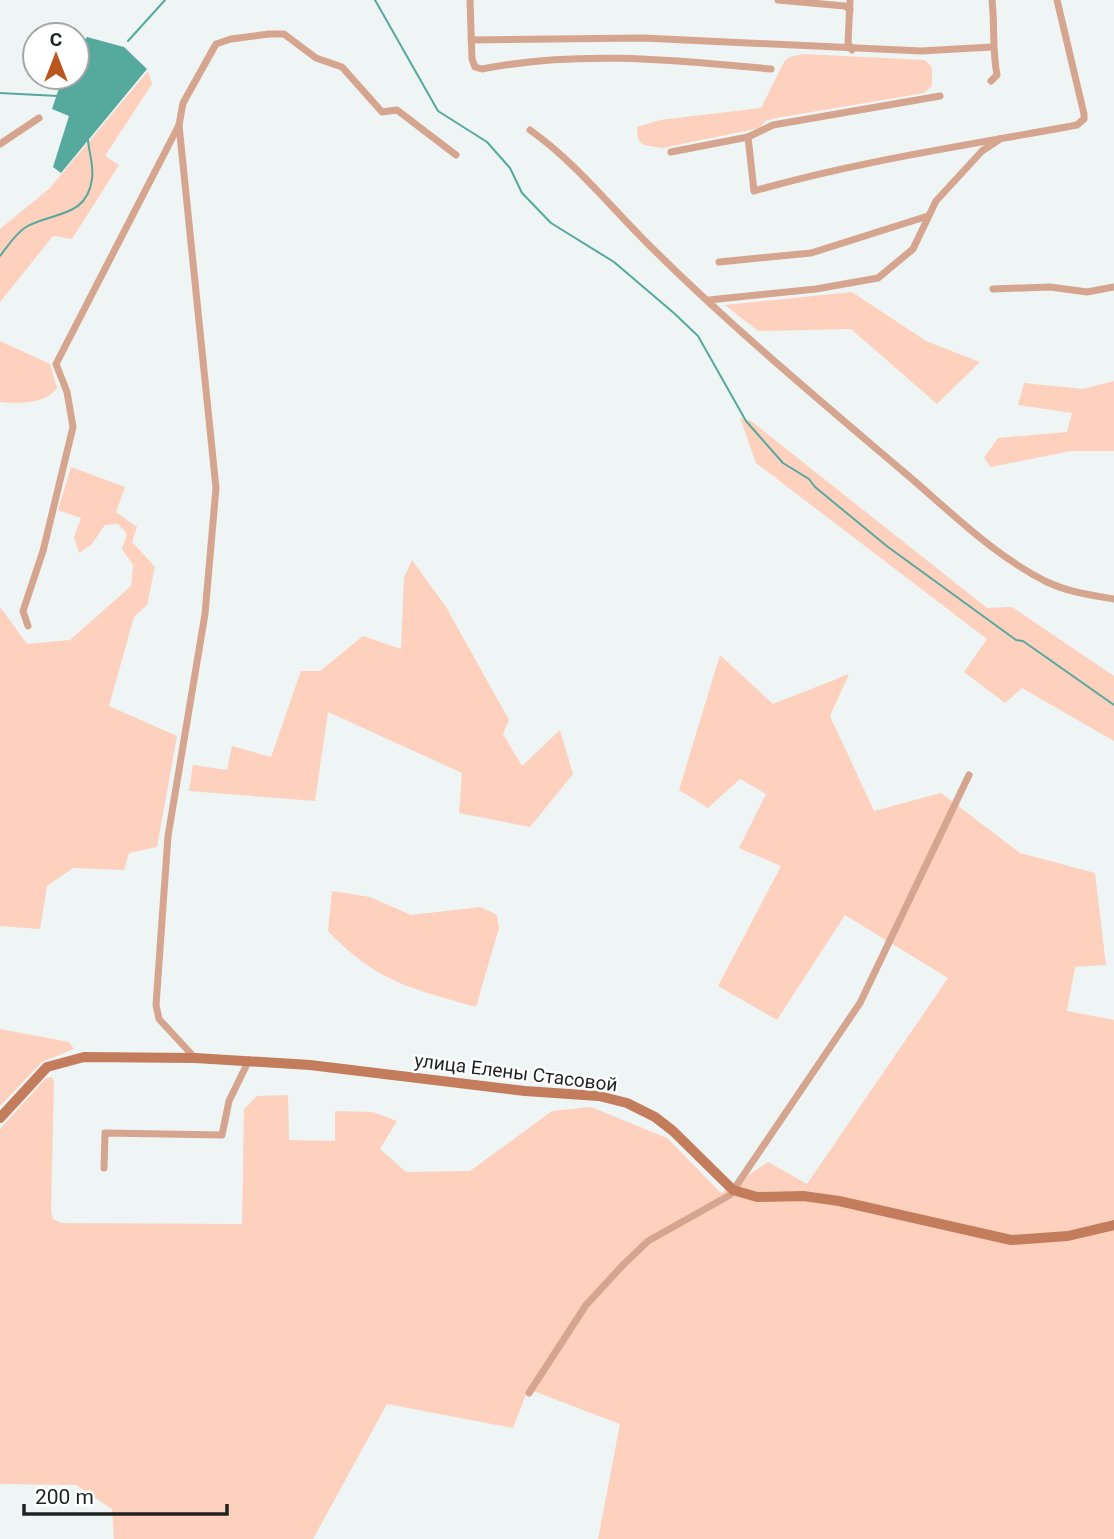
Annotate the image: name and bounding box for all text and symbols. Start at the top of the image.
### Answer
north arrow [21,21,91,91]
text: С [50,28,62,51]
street label: улица Елены Стасовой [413,1049,619,1096]
scale bar [24,1472,228,1516]
text: 200 m [35,1485,94,1509]

